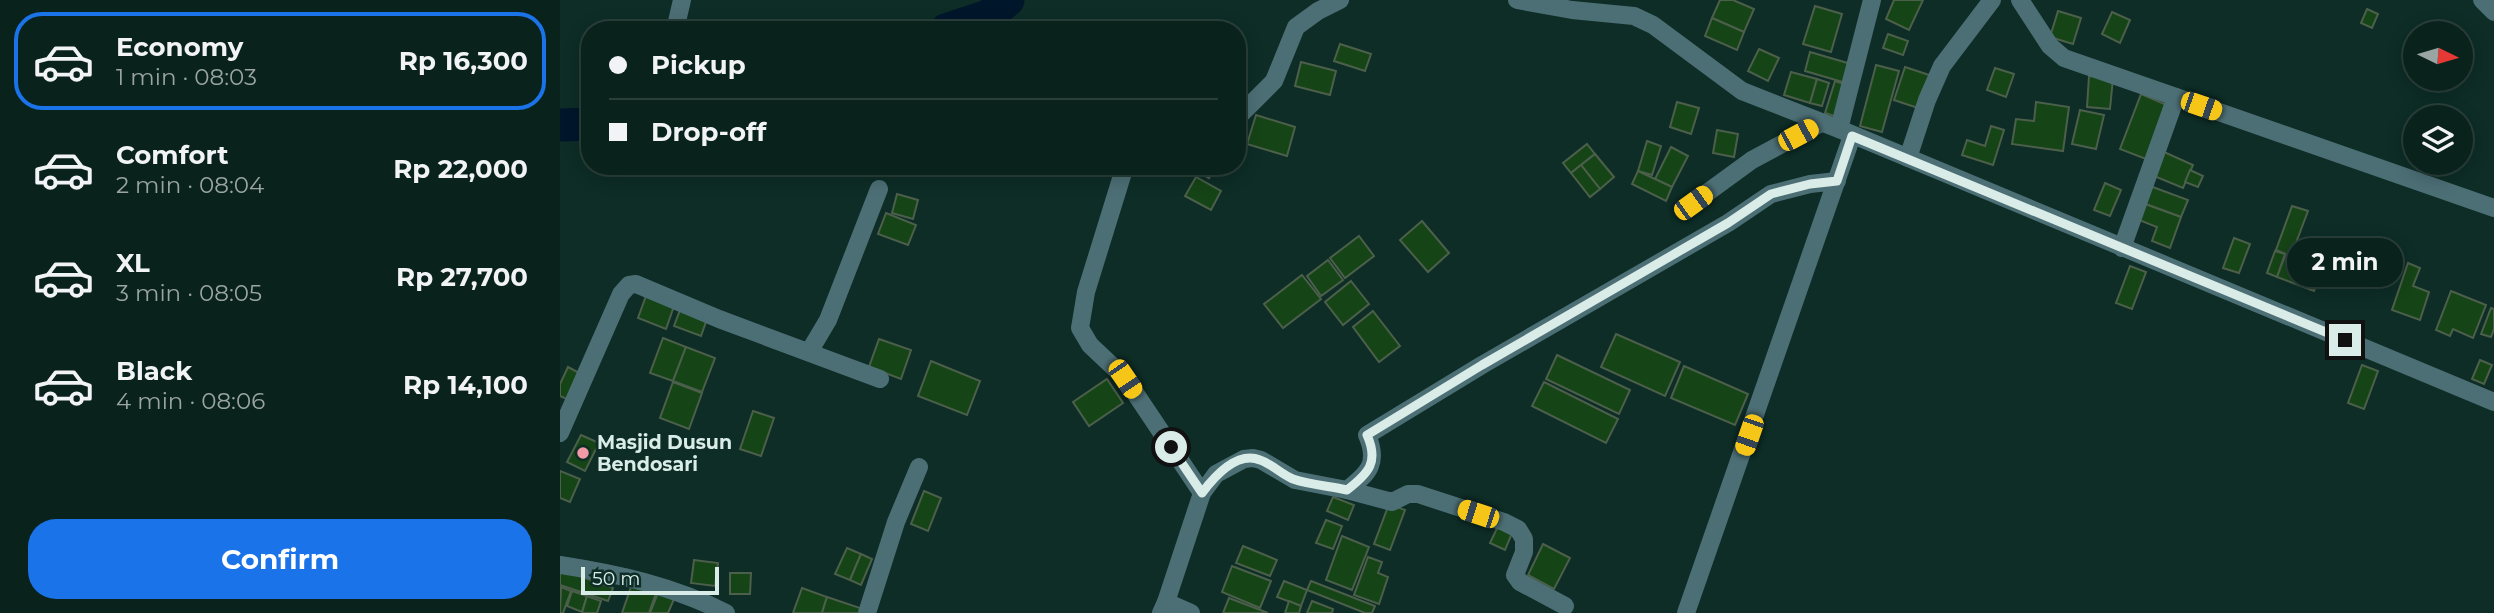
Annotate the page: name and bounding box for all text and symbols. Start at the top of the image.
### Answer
north arrow [2403,21,2473,91]
map controls [2403,21,2473,175]
icon: car [32,30,95,93]
text: Economy [116,31,243,63]
text: Rp 16,300 [399,45,528,77]
text: Pickup [651,49,746,81]
text: 1 min · 08:03 [116,63,257,91]
car [2178,89,2225,123]
button: layers [2403,105,2473,175]
text: Drop-off [651,116,766,148]
car [1775,116,1822,154]
icon: car [32,138,95,201]
text: Comfort [116,139,228,171]
text: Rp 22,000 [393,153,528,185]
text: 2 min · 08:04 [116,171,264,199]
car [1670,182,1717,224]
callout: 2 min [2287,238,2403,288]
icon: car [32,246,95,309]
text: XL [116,247,150,279]
text: 2 min [2311,248,2379,276]
text: Rp 27,700 [396,261,528,293]
text: 3 min · 08:05 [116,279,262,307]
route end [2329,324,2361,356]
icon: car [32,354,95,417]
text: Black [116,355,192,387]
car [1105,356,1146,402]
text: Rp 14,100 [403,369,528,401]
text: 4 min · 08:06 [116,387,265,415]
car [1733,412,1766,458]
place label: Masjid Dusun Bendosari [597,431,732,476]
route start [1155,431,1187,463]
marker: Masjid Dusun Bendosari [575,445,591,461]
car [1455,498,1502,530]
button: Confirm [28,519,532,599]
scale bar [581,564,719,596]
text: 50 m [592,567,640,590]

